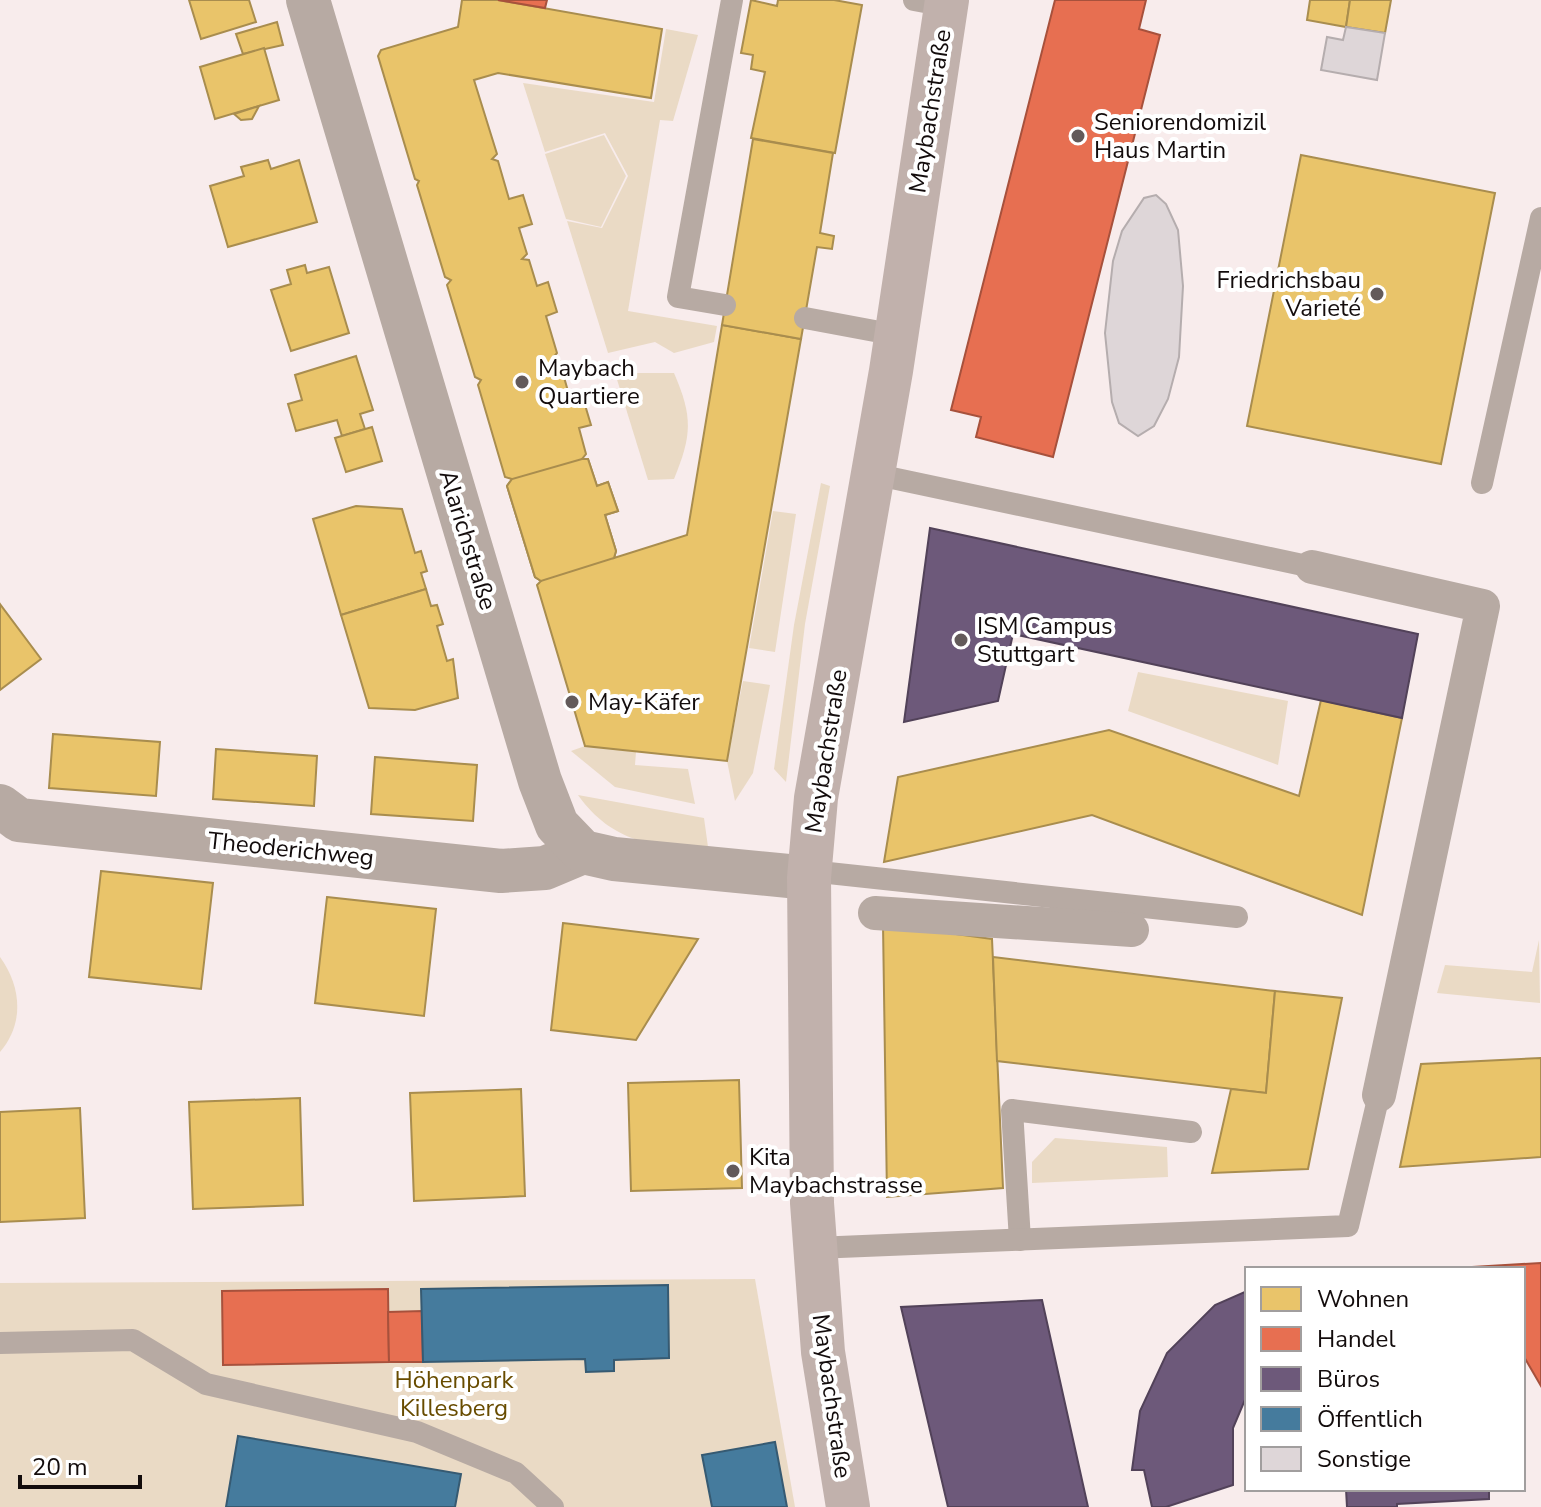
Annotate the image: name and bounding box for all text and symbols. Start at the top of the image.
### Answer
street label: Maybachstraße [901,27,959,195]
place label: Seniorendomizil Haus Martin [1094,106,1266,166]
marker: Seniorendomizil Haus Martin [1069,127,1087,145]
place label: Friedrichsbau Varieté [1217,264,1361,324]
marker: Friedrichsbau Varieté [1368,285,1386,303]
place label: Maybach Quartiere [538,352,640,412]
marker: Maybach Quartiere [513,373,531,391]
street label: Alarichstraße [432,466,504,614]
place label: ISM Campus Stuttgart [977,610,1113,670]
marker: ISM Campus Stuttgart [952,631,970,649]
street label: Maybachstraße [797,667,855,835]
place label: May-Käfer [588,686,700,718]
marker: May-Käfer [563,693,581,711]
street label: Theoderichweg [206,824,376,874]
place label: Kita Maybachstrasse [749,1141,923,1201]
marker: Kita Maybachstrasse [724,1162,742,1180]
legend [1245,1267,1525,1491]
text: Wohnen [1317,1283,1409,1315]
street label: Maybachstraße [805,1312,859,1480]
text: Handel [1317,1323,1395,1355]
text: Büros [1317,1363,1380,1395]
park label: Höhenpark Killesberg [395,1364,514,1424]
text: Öffentlich [1317,1403,1423,1435]
scale bar [20,1439,140,1489]
text: Sonstige [1317,1443,1411,1475]
text: 20 m [32,1451,88,1483]

